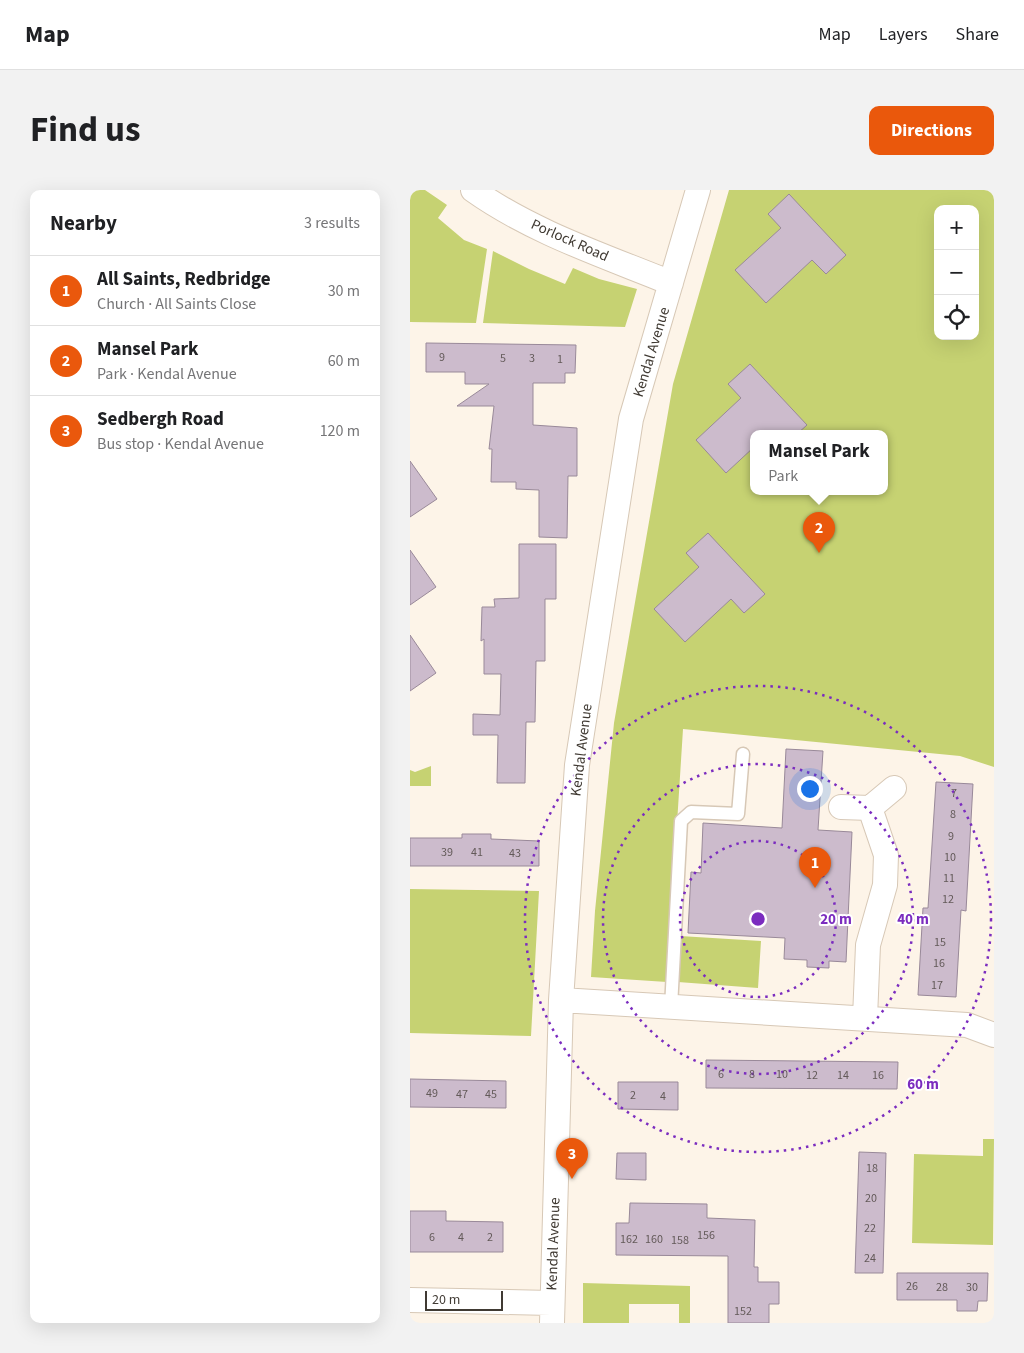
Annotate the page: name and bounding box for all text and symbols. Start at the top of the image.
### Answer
text: Map [25,17,70,52]
text: Map [819,22,851,47]
text: Layers [879,22,928,47]
text: Share [956,22,999,47]
text: Find us [30,105,140,155]
button: Directions [869,106,994,155]
map controls [934,205,979,340]
button: + [934,205,979,250]
text: Nearby [50,208,117,238]
text: 3 results [304,212,360,234]
street label: Porlock Road [528,214,612,267]
button: − [934,250,979,295]
text: All Saints, Redbridge [97,266,271,293]
text: 1 [62,280,70,302]
text: 30 m [328,280,360,302]
text: Church · All Saints Close [97,293,256,315]
button: locate [934,295,979,340]
street label: Kendal Avenue [628,305,675,400]
text: Mansel Park [97,336,199,363]
house number: 9 [439,349,445,366]
text: 2 [62,350,70,372]
text: 60 m [328,350,360,372]
house number: 5 [500,350,506,367]
house number: 3 [529,350,535,367]
house number: 1 [557,351,563,368]
text: Park · Kendal Avenue [97,363,237,385]
text: Sedbergh Road [97,406,224,433]
text: 3 [62,420,70,442]
text: 120 m [320,420,360,442]
popup [750,430,888,495]
text: Bus stop · Kendal Avenue [97,433,264,455]
text: Mansel Park [768,438,870,465]
text: Park [768,465,798,487]
pin: 2 [803,512,835,553]
street label: Kendal Avenue [565,703,598,798]
your location [797,776,823,802]
house number: 7 [951,785,957,802]
house number: 8 [950,806,956,823]
house number: 9 [948,828,954,845]
house number: 39 [441,844,453,861]
house number: 41 [471,844,483,861]
house number: 43 [509,845,521,862]
pin: 1 [799,847,831,888]
house number: 10 [944,849,956,866]
house number: 11 [943,870,955,887]
house number: 12 [942,891,954,908]
text: 20 m [820,909,852,930]
text: 40 m [897,909,929,930]
centre of rings [749,910,767,928]
house number: 15 [934,934,946,951]
house number: 16 [933,955,945,972]
house number: 17 [931,977,943,994]
house number: 6 [718,1066,724,1083]
house number: 8 [749,1066,755,1083]
house number: 10 [776,1066,788,1083]
house number: 12 [806,1067,818,1084]
house number: 14 [837,1067,849,1084]
house number: 16 [872,1067,884,1084]
text: 60 m [907,1074,939,1095]
house number: 49 [426,1085,438,1102]
house number: 47 [456,1086,468,1103]
house number: 45 [485,1086,497,1103]
house number: 2 [630,1087,636,1104]
house number: 4 [660,1088,666,1105]
pin: 3 [556,1138,588,1179]
house number: 18 [866,1160,878,1177]
house number: 20 [865,1190,877,1207]
street label: Kendal Avenue [541,1197,566,1291]
house number: 22 [864,1220,876,1237]
house number: 156 [697,1227,715,1244]
house number: 6 [429,1229,435,1246]
house number: 4 [458,1229,464,1246]
house number: 2 [487,1229,493,1246]
house number: 162 [620,1231,638,1248]
house number: 160 [645,1231,663,1248]
house number: 158 [671,1232,689,1249]
house number: 24 [864,1250,876,1267]
house number: 26 [906,1278,918,1295]
house number: 28 [936,1279,948,1296]
house number: 30 [966,1279,978,1296]
scale bar [425,1288,502,1311]
text: 20 m [432,1290,460,1310]
house number: 152 [734,1303,752,1320]

